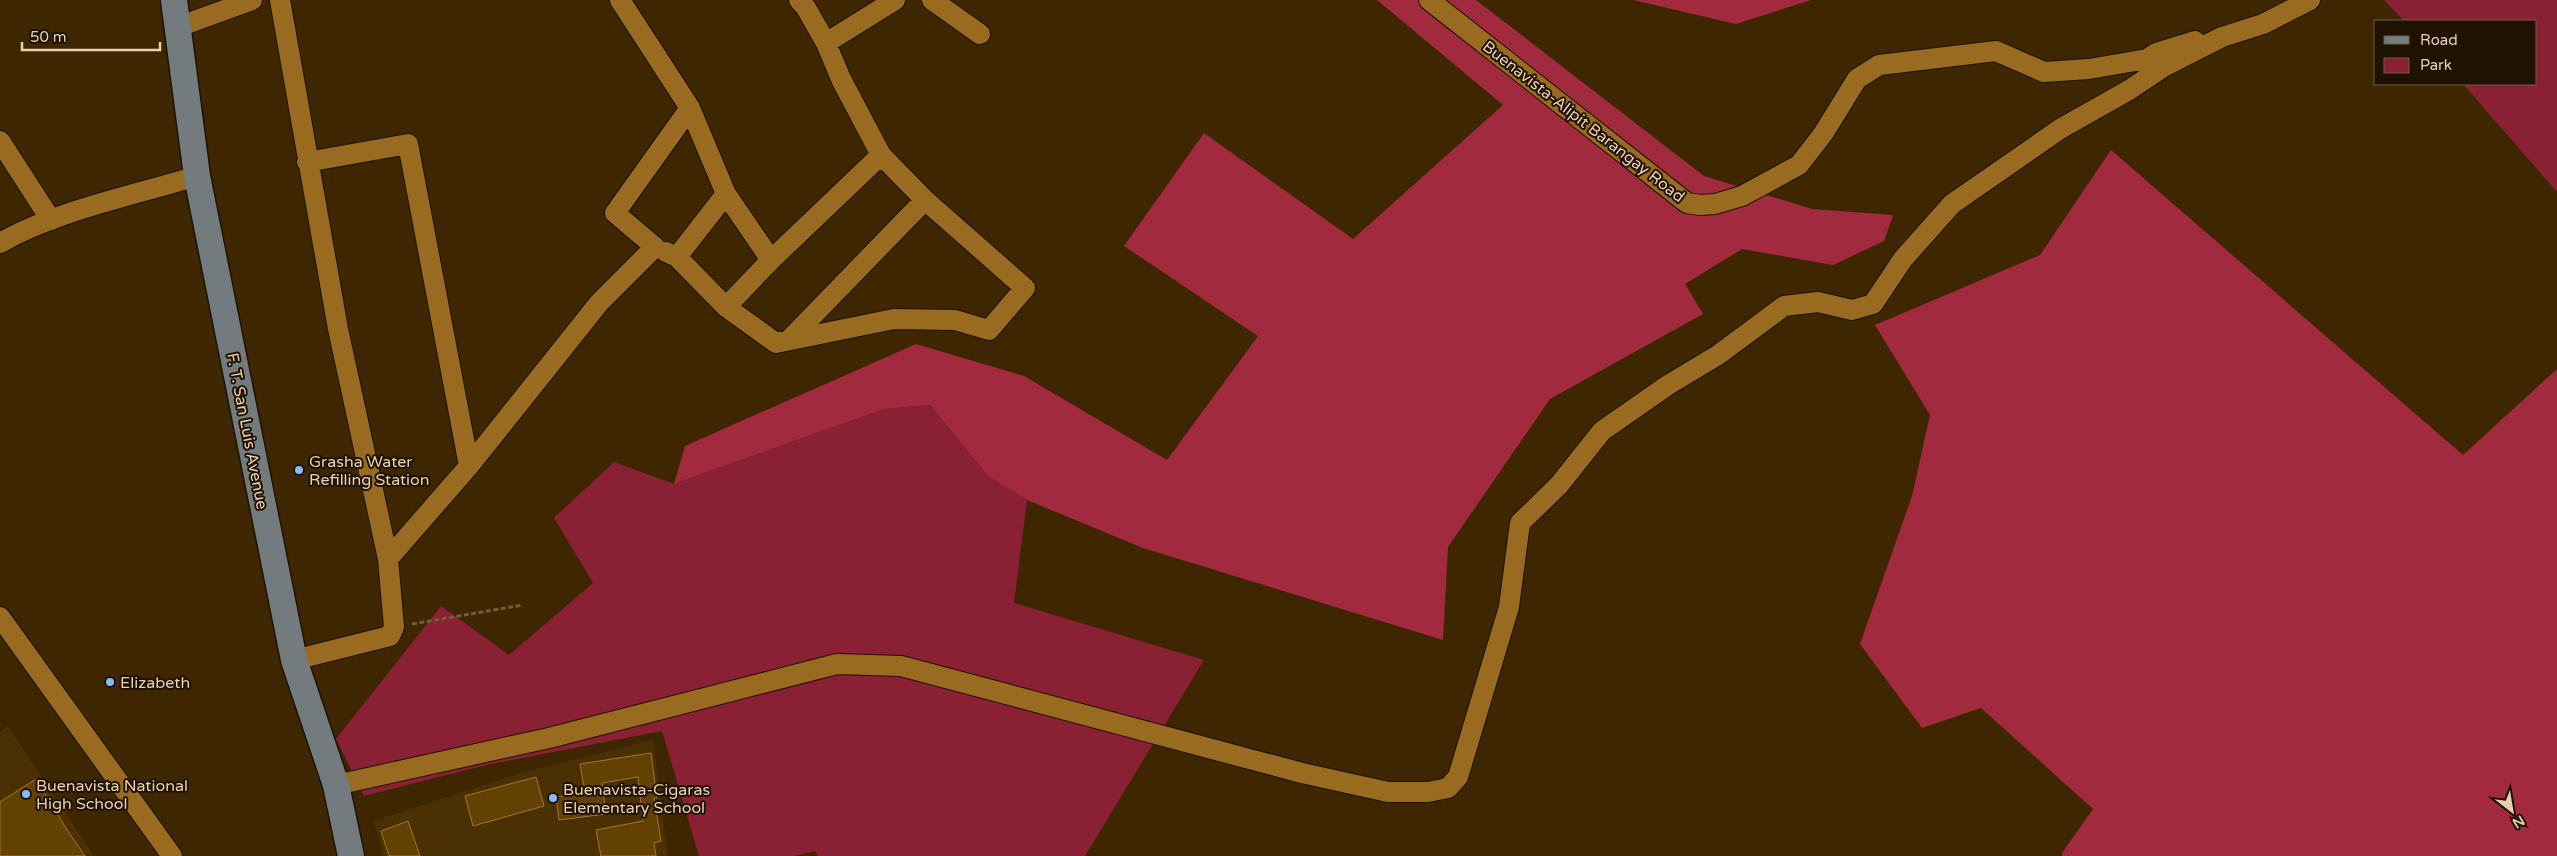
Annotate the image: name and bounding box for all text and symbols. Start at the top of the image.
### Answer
scale bar [22,20,160,52]
legend [2374,20,2537,85]
text: 50 m [30,28,67,46]
text: Road [2420,31,2458,49]
street label: Buenavista-Alipit Barangay Road [1478,37,1688,207]
text: Park [2420,56,2452,74]
street label: F. T. San Luis Avenue [222,351,272,511]
place label: Grasha Water Refilling Station [309,452,430,490]
marker: Grasha Water Refilling Station [293,464,305,476]
place label: Elizabeth [120,673,190,693]
marker: Elizabeth [104,676,116,688]
place label: Buenavista National High School [36,776,188,814]
place label: Buenavista-Cigaras Elementary School [563,780,710,818]
north arrow [2487,786,2537,836]
marker: Buenavista National High School [20,788,32,800]
marker: Buenavista-Cigaras Elementary School [547,792,559,804]
text: N [2509,812,2528,832]

